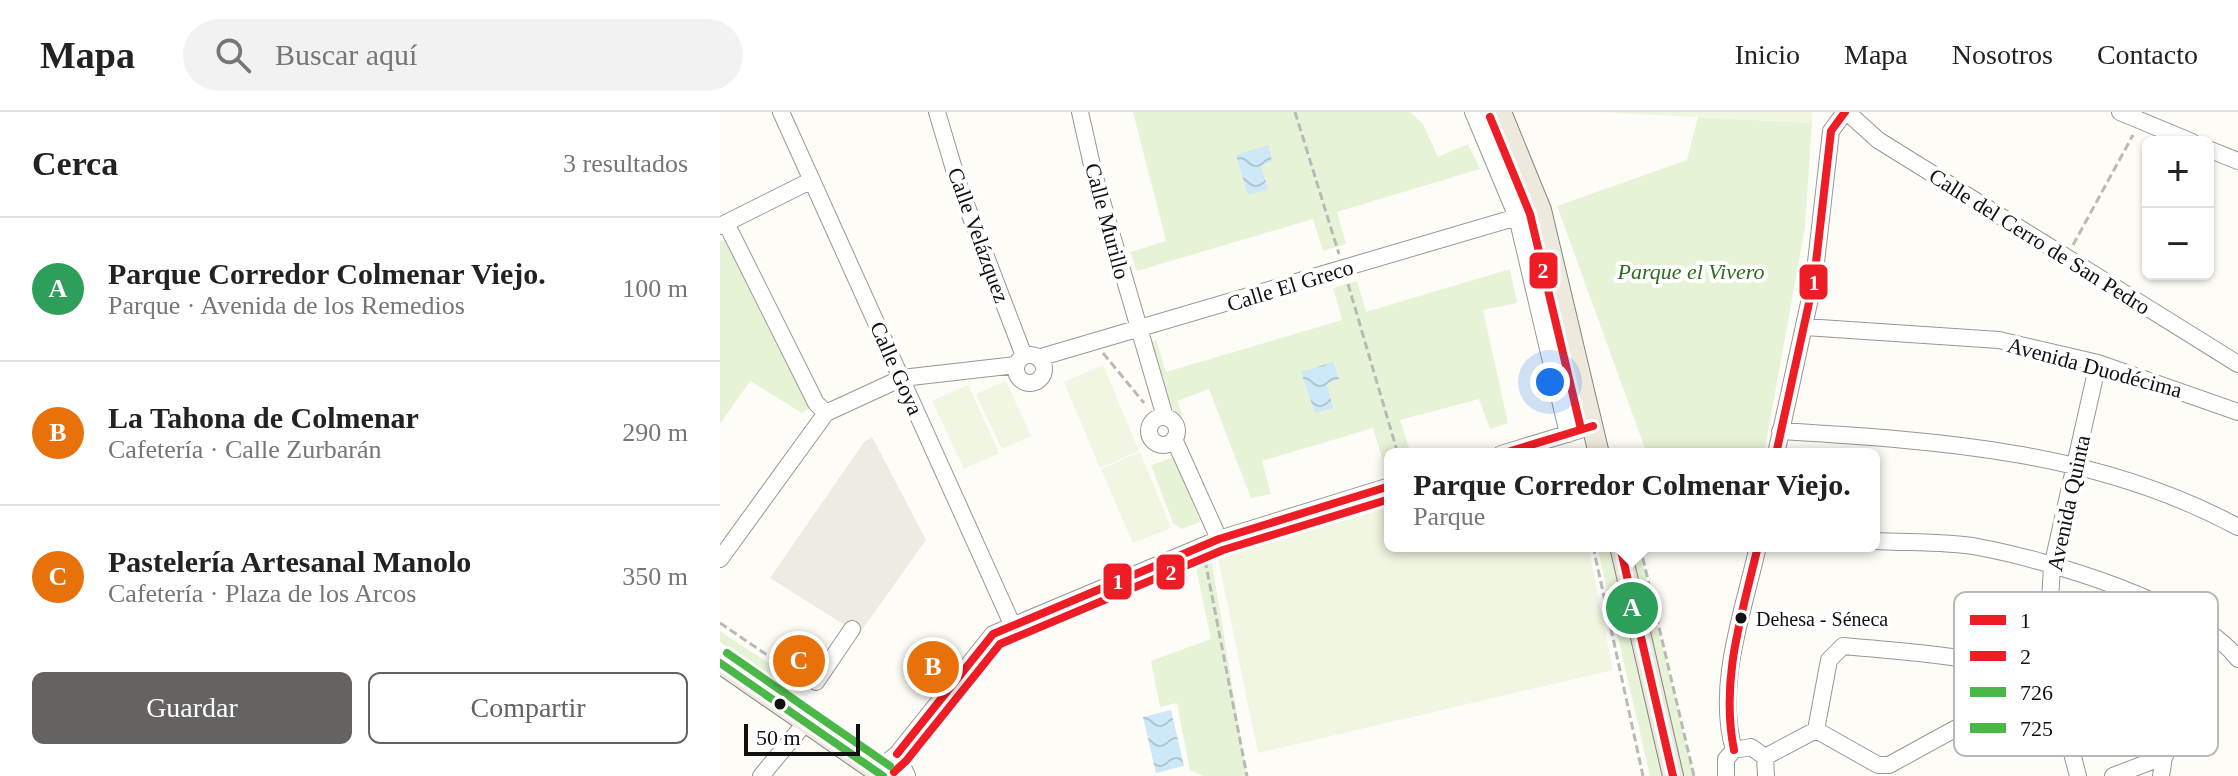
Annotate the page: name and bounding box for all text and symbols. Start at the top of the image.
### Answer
search box [183,19,743,91]
icon: search [211,33,255,77]
text: Mapa [40,34,135,76]
text: Buscar aquí [275,38,417,71]
text: Inicio [1735,39,1800,70]
text: Mapa [1844,39,1908,70]
text: Nosotros [1952,39,2053,70]
text: Contacto [2097,39,2198,70]
map controls [2142,136,2214,280]
button: + [2142,136,2214,208]
text: Cerca [32,145,118,182]
text: 3 resultados [563,149,688,178]
street label: Calle Murillo [1080,160,1135,282]
street label: Calle del Cerro de San Pedro [1925,163,2155,320]
street label: Calle Velázquez [943,164,1015,306]
button: − [2142,208,2214,280]
line badge: 2 [1528,251,1559,290]
street label: Calle El Greco [1224,254,1356,317]
text: Parque Corredor Colmenar Viejo. [108,257,546,290]
text: 2 [1538,258,1549,283]
park label: Parque el Vivero [1616,259,1765,284]
line badge: 1 [1798,263,1829,301]
text: 1 [1809,270,1820,295]
text: A [49,274,67,303]
text: 100 m [622,274,688,303]
text: Parque · Avenida de los Remedios [108,291,465,320]
street label: Calle Goya [865,318,928,419]
street label: Avenida Duodécima [2005,332,2185,403]
your location [1530,362,1570,402]
text: La Tahona de Colmenar [108,401,419,434]
text: B [49,418,67,447]
text: 290 m [622,418,688,447]
street label: Avenida Quinta [2042,433,2095,573]
text: Cafetería · Calle Zurbarán [108,435,382,464]
popup [1384,448,1880,552]
text: Parque Corredor Colmenar Viejo. [1413,468,1851,501]
text: Parque [1413,502,1485,531]
text: Pastelería Artesanal Manolo [108,545,471,578]
line badge: 2 [1155,553,1186,591]
text: 2 [1166,560,1177,585]
text: C [49,562,67,591]
text: 350 m [622,562,688,591]
line badge: 1 [1102,562,1133,601]
text: 1 [1113,569,1124,594]
pin: A [1606,578,1658,638]
text: Cafetería · Plaza de los Arcos [108,579,416,608]
legend [1954,592,2218,756]
place label: Dehesa - Séneca [1756,608,1888,630]
text: 1 [2020,608,2031,633]
marker: Dehesa - Séneca [1733,610,1749,626]
pin: C [773,631,825,691]
pin: B [907,637,959,697]
text: 2 [2020,644,2031,669]
button: Guardar [32,672,352,744]
button: Compartir [368,672,688,744]
text: 726 [2020,680,2053,705]
unlabelled marker [772,696,788,712]
text: 725 [2020,716,2053,741]
scale bar [744,720,860,756]
text: 50 m [756,725,801,750]

